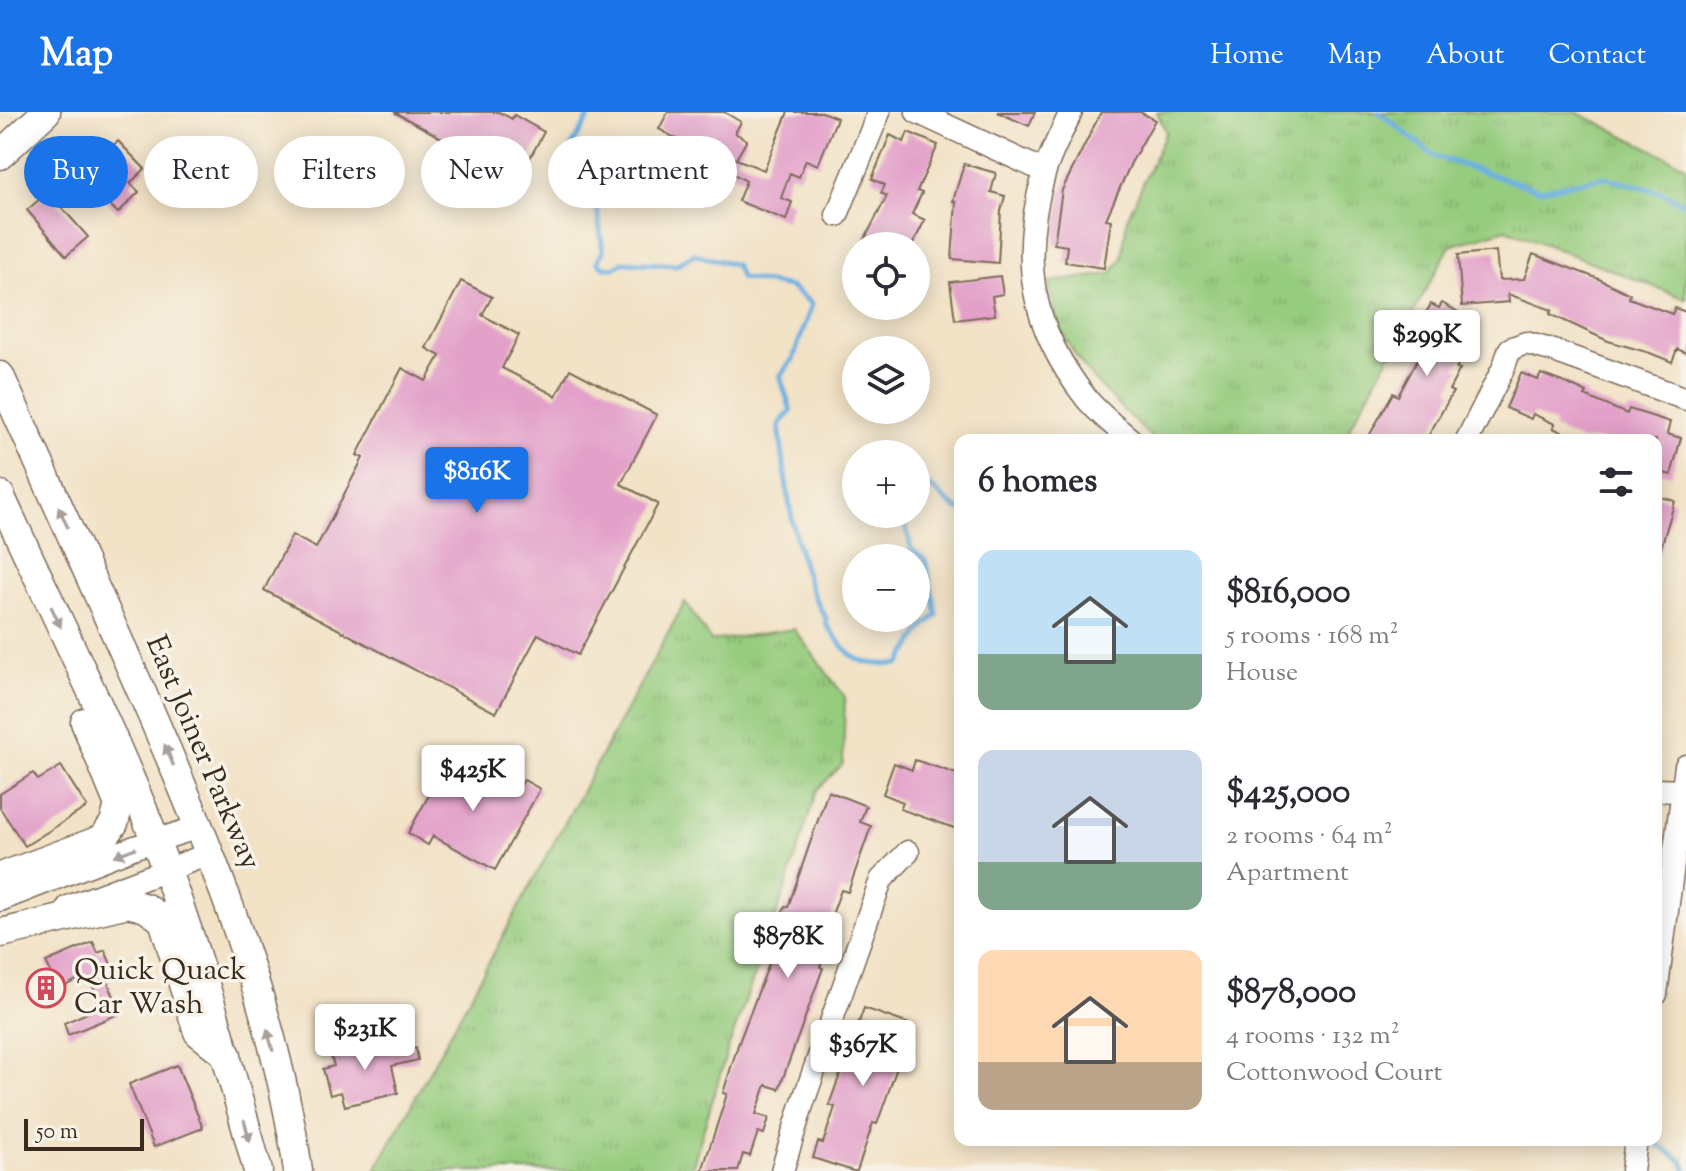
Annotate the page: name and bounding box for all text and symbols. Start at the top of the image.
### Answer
text: Map [40,29,113,83]
text: Home [1210,36,1284,76]
text: Map [1328,36,1382,76]
text: About [1426,36,1504,76]
text: Contact [1548,36,1646,76]
chip: Buy [24,136,128,208]
chip: Rent [144,136,258,208]
chip: Filters [274,136,405,208]
chip: New [421,136,532,208]
chip: Apartment [548,136,737,208]
map controls [842,232,930,632]
button: locate [842,232,930,320]
pin: $299K [1371,310,1483,378]
text: $299K [1392,317,1462,354]
button: layers [842,336,930,424]
button: + [842,440,930,528]
pin: $816K [421,447,533,515]
text: $816K [443,454,511,491]
text: 6 homes [978,458,1097,507]
icon: filters [1594,460,1638,504]
one-way arrow [56,505,70,529]
button: − [842,544,930,632]
text: $816,000 [1226,569,1350,618]
icon: home [1042,582,1138,678]
one-way arrow [49,605,63,629]
text: 5 rooms · 168 m² [1226,618,1399,655]
street label: East Joiner Parkway [133,629,271,877]
text: House [1226,655,1298,692]
one-way arrow [162,743,175,767]
pin: $425K [417,745,529,813]
text: $425K [440,752,506,789]
text: $425,000 [1226,769,1350,818]
icon: home [1042,782,1138,878]
text: 2 rooms · 64 m² [1226,818,1393,855]
one-way arrow [113,846,137,859]
text: Apartment [1226,855,1349,892]
pin: $878K [732,912,844,980]
text: $878K [752,919,824,956]
place label: Quick Quack Car Wash [74,950,247,1027]
building icon: Quick Quack Car Wash [25,967,67,1009]
text: $878,000 [1226,969,1356,1018]
icon: home [1042,982,1138,1078]
pin: $231K [309,1004,421,1072]
text: $231K [333,1011,397,1048]
text: 4 rooms · 132 m² [1226,1018,1400,1055]
pin: $367K [807,1020,919,1088]
text: $367K [829,1027,897,1064]
one-way arrow [263,1028,275,1053]
text: Cottonwood Court [1226,1055,1442,1092]
scale bar [24,1115,144,1151]
text: 50 m [36,1117,78,1149]
one-way arrow [241,1119,254,1144]

